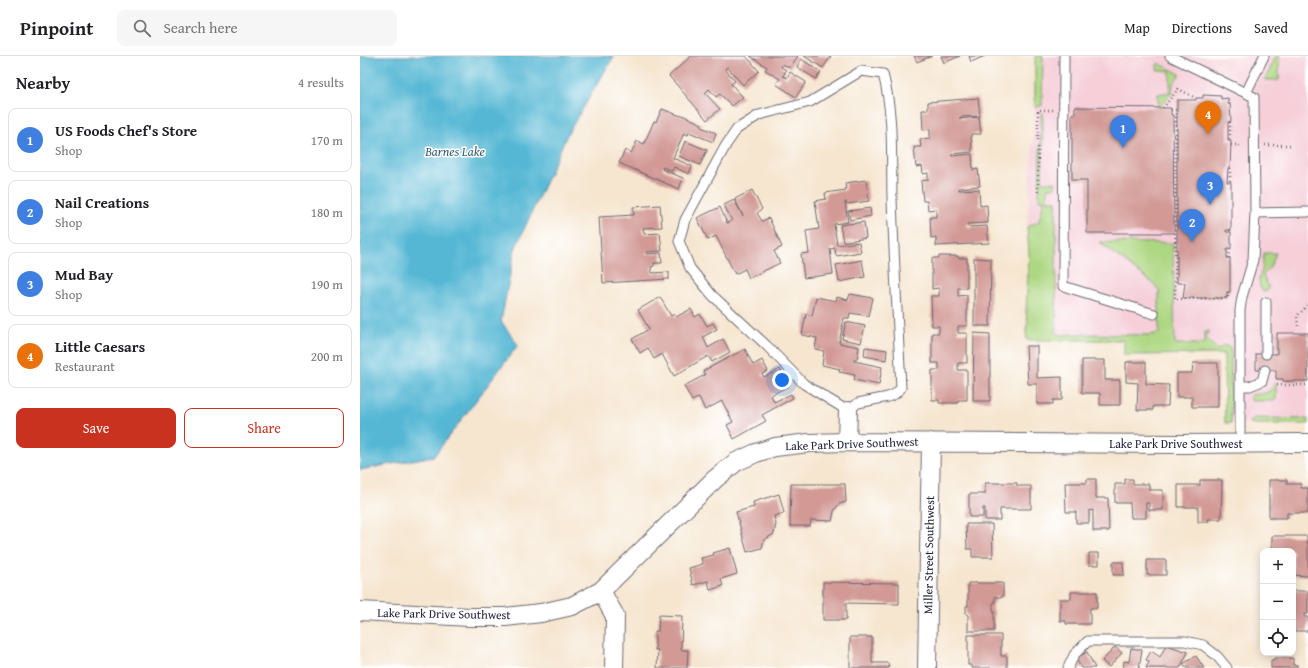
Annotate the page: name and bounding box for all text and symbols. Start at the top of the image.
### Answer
search box [117,10,397,46]
text: Pinpoint [20,14,93,42]
icon: search [131,17,153,39]
text: Search here [163,17,237,38]
text: Map [1124,18,1150,38]
text: Directions [1172,18,1232,38]
text: Saved [1254,18,1288,38]
text: Nearby [16,70,70,95]
text: 4 results [298,73,344,92]
pin: 4 [1195,101,1221,134]
pin: 1 [1110,115,1136,148]
text: US Foods Chef's Store [55,120,197,141]
text: 1 [27,131,33,150]
text: 170 m [311,131,343,150]
text: Shop [55,141,82,160]
water label: Barnes Lake [424,142,485,161]
pin: 3 [1197,172,1223,205]
text: Nail Creations [55,192,149,213]
text: 2 [27,203,33,222]
text: 180 m [311,203,343,222]
pin: 2 [1179,209,1205,242]
text: Shop [55,213,82,232]
text: Mud Bay [55,264,113,285]
text: 3 [27,275,33,294]
text: 190 m [311,275,343,294]
text: Shop [55,285,82,304]
text: Little Caesars [55,336,145,357]
text: 4 [27,347,33,366]
text: 200 m [311,347,343,366]
text: Restaurant [55,357,115,376]
your location [772,370,792,390]
button: Save [16,408,176,448]
button: Share [184,408,344,448]
street label: Lake Park Drive Southwest [785,433,920,454]
street label: Lake Park Drive Southwest [1109,435,1243,452]
street label: Miller Street Southwest [919,495,938,614]
map controls [1260,548,1296,656]
button: + [1260,548,1296,584]
button: − [1260,584,1296,620]
street label: Lake Park Drive Southwest [377,604,512,623]
button: locate [1260,620,1296,656]

